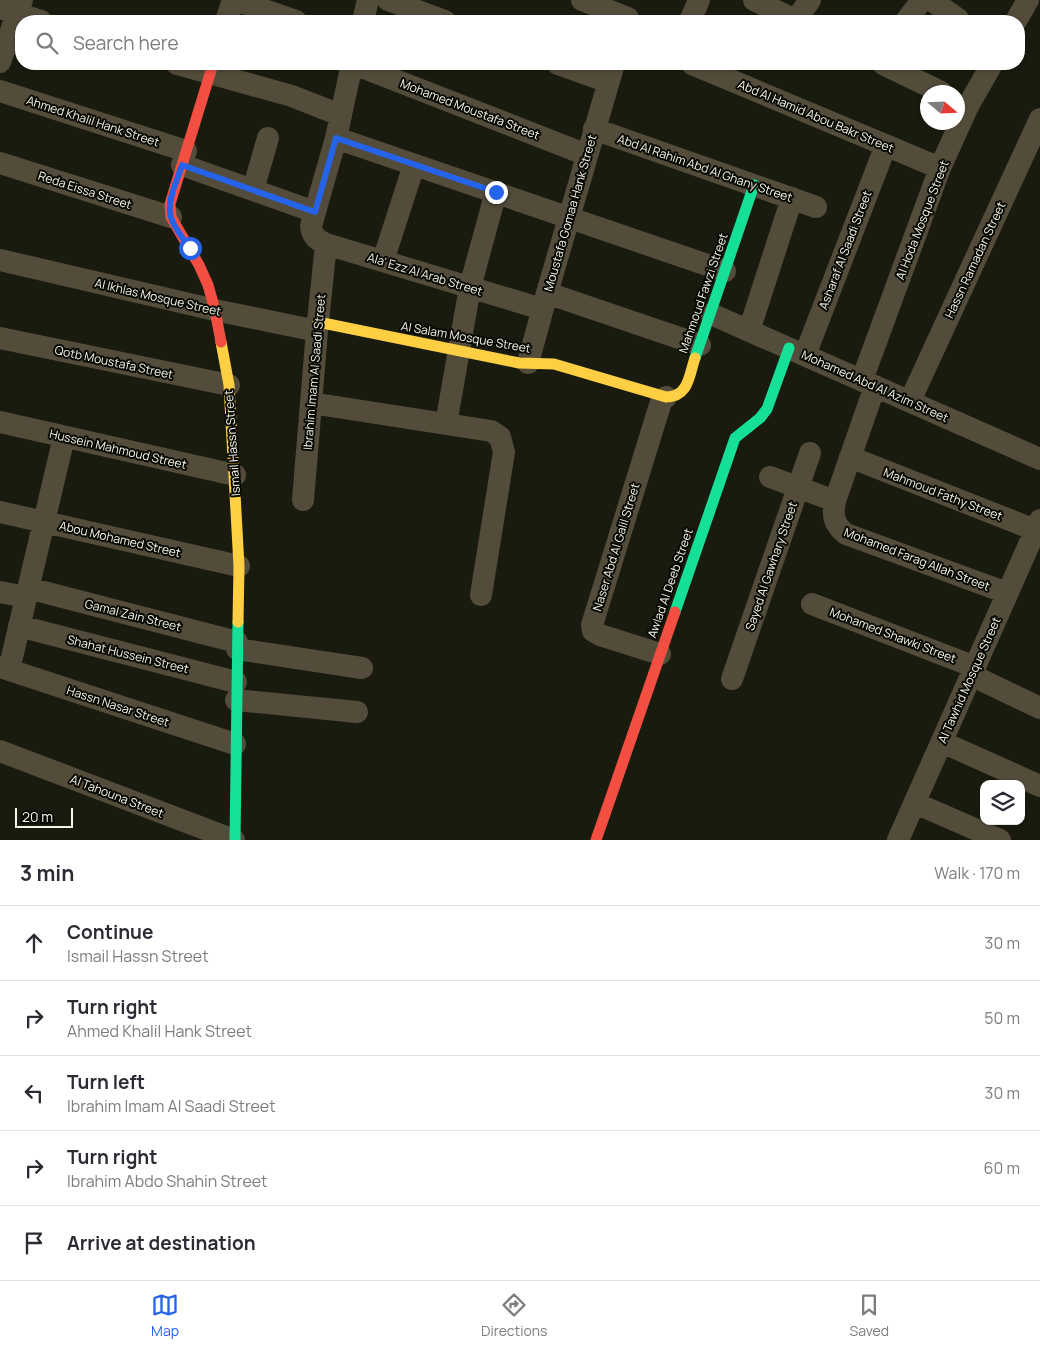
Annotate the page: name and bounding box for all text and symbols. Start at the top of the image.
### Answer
search box [15,15,1025,70]
icon: search [33,29,61,57]
text: Search here [73,30,179,56]
street label: Mohamed Moustafa Street [398,75,542,144]
street label: Abd Al Hamid Abou Bakr Street [736,75,897,157]
north arrow [920,85,965,130]
street label: Ahmed Khalil Hank Street [24,91,162,151]
street label: Abd Al Rahim Abd Al Ghany Street [615,130,795,206]
street label: Moustafa Gomaa Hank Street [539,132,601,293]
street label: Al Hoda Mosque Street [891,158,953,282]
street label: Reda Eissa Street [36,167,134,213]
route end [485,181,508,204]
street label: Asharaf Al Saadi Street [814,188,876,312]
street label: Hassn Ramadan Street [941,199,1010,321]
street label: Mahmoud Fawzi Street [674,230,732,355]
route start [179,237,202,260]
street label: Ala' Ezz Al Arab Street [365,248,485,300]
street label: Al Ikhlas Mosque Street [93,274,223,320]
street label: Ibrahim Imam Al Saadi Street [299,293,329,451]
street label: Al Salam Mosque Street [400,317,532,357]
street label: Qotb Moustafa Street [53,341,175,383]
street label: Mohamed Abd Al Azim Street [799,346,951,426]
street label: Ismail Hassn Street [220,389,244,497]
street label: Hussein Mahmoud Street [48,425,188,473]
street label: Mahmoud Fathy Street [881,463,1005,525]
street label: Naser Abd Al Galil Street [588,481,644,613]
street label: Sayed Al Gawhary Street [741,499,801,633]
street label: Abou Mohamed Street [58,517,183,561]
street label: Mohamed Farag Allah Street [842,523,993,595]
street label: Awlad Al Deeb Street [643,526,697,640]
street label: Gamal Zain Street [83,595,183,635]
street label: Mohamed Shawki Street [827,603,959,667]
street label: Al Tawhid Mosque Street [933,614,1005,746]
street label: Shahat Hussein Street [65,631,191,677]
street label: Hassn Nasar Street [65,681,172,731]
street label: Al Tahouna Street [68,770,166,822]
map controls [980,780,1025,825]
button: layers [980,780,1025,825]
scale bar [15,805,72,828]
text: 20 m [22,807,53,826]
text: 3 min [20,859,74,887]
text: Walk · 170 m [934,862,1020,884]
text: Continue [67,919,153,945]
icon: ahead [20,929,48,957]
text: 30 m [985,932,1020,954]
text: Ismail Hassn Street [67,945,209,967]
text: Turn right [67,994,157,1020]
icon: right [20,1004,48,1032]
text: 50 m [984,1007,1020,1029]
text: Ahmed Khalil Hank Street [67,1020,252,1042]
text: Turn left [67,1069,145,1095]
icon: left [20,1079,48,1107]
text: 30 m [985,1082,1020,1104]
text: Ibrahim Imam Al Saadi Street [67,1095,276,1117]
text: Turn right [67,1144,157,1170]
icon: right [20,1154,48,1182]
text: 60 m [984,1157,1020,1179]
text: Ibrahim Abdo Shahin Street [67,1170,268,1192]
icon: arrive [20,1229,48,1257]
text: Arrive at destination [67,1230,256,1256]
tab: Map [151,1291,179,1340]
tab: Directions [481,1291,547,1340]
tab: Saved [850,1291,889,1340]

